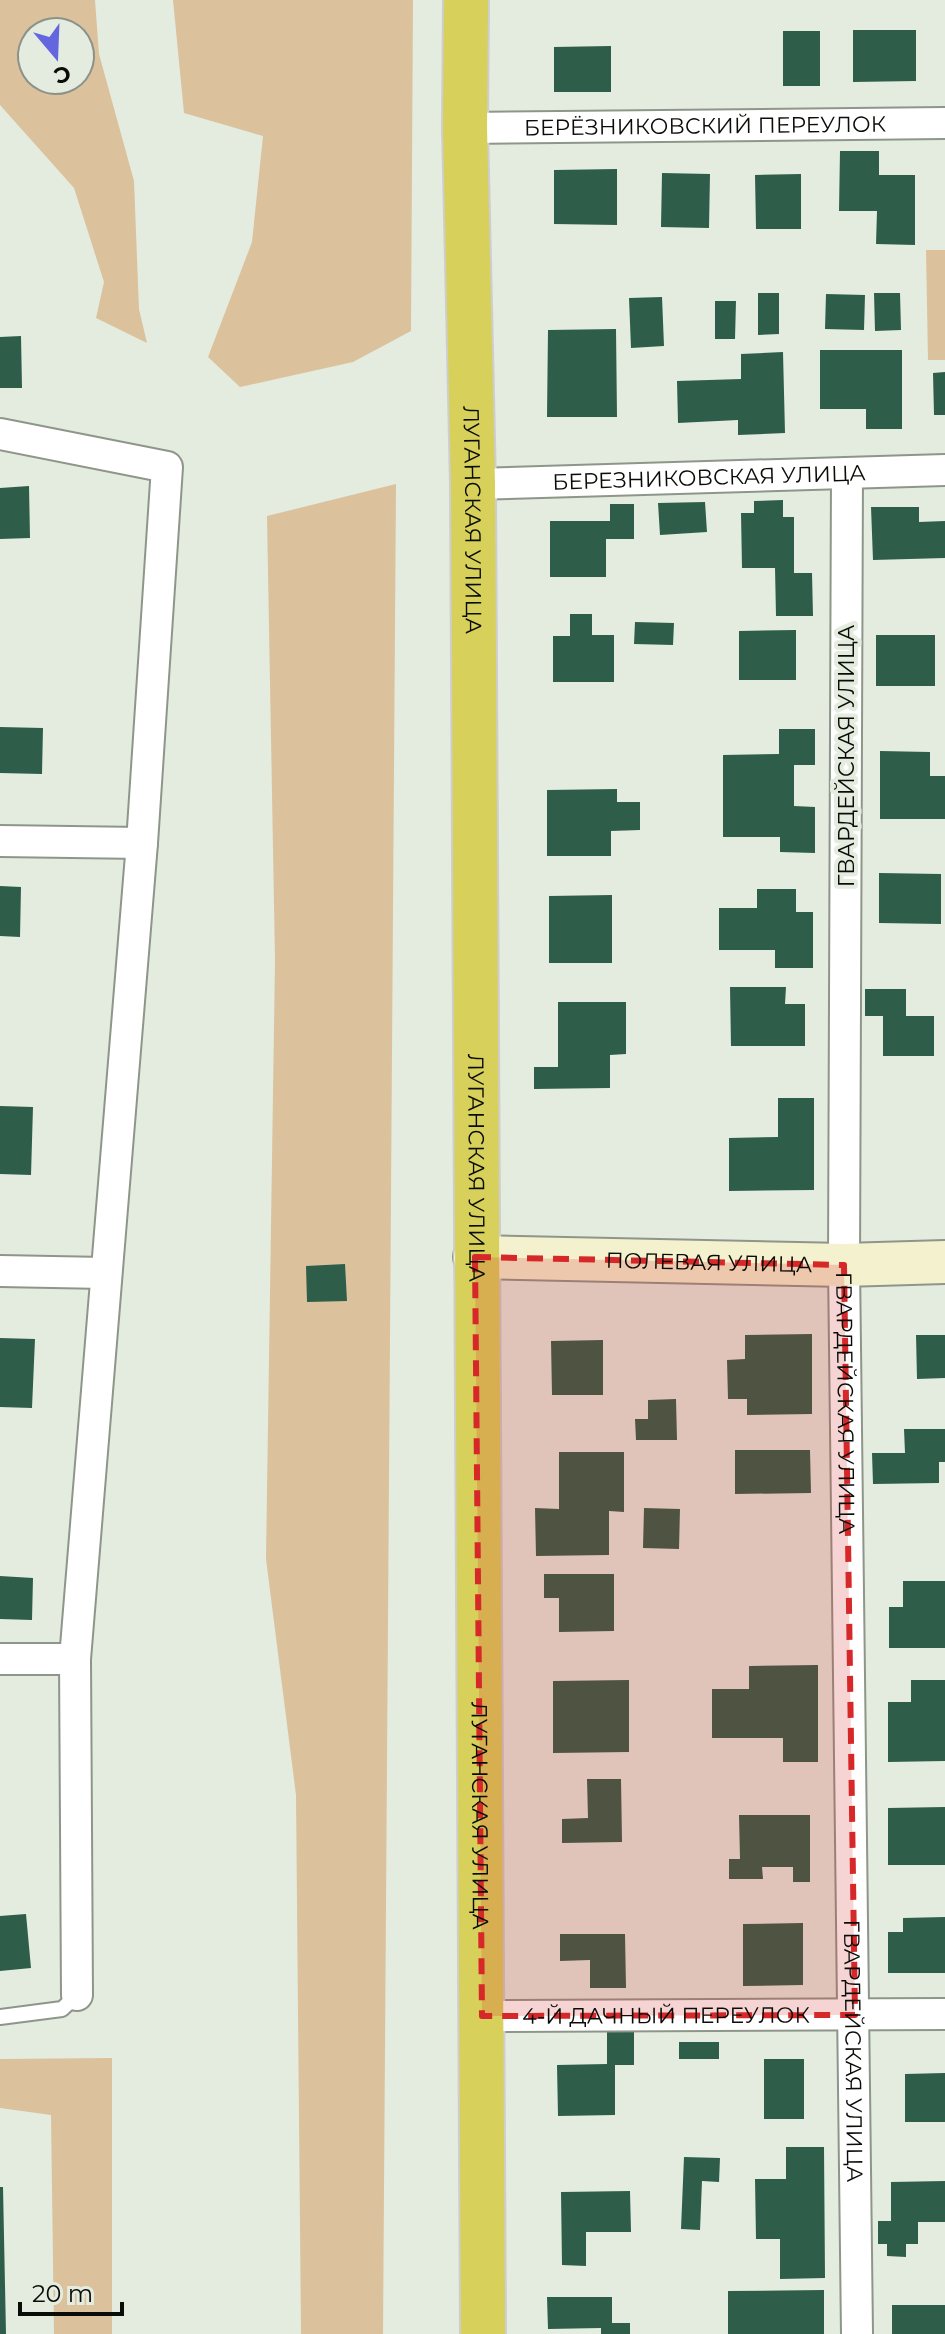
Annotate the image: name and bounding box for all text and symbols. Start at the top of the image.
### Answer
north arrow [16,16,96,96]
text: С [50,59,74,90]
street label: БЕРЁЗНИКОВСКИЙ ПЕРЕУЛОК [524,110,886,141]
street label: ЛУГАНСКАЯ УЛИЦА [458,406,487,635]
street label: БЕРЕЗНИКОВСКАЯ УЛИЦА [552,459,867,495]
street label: ГВАРДЕЙСКАЯ УЛИЦА [833,624,860,887]
street label: ЛУГАНСКАЯ УЛИЦА [463,1054,491,1283]
street label: ПОЛЕВАЯ УЛИЦА [605,1246,813,1278]
street label: ГВАРДЕЙСКАЯ УЛИЦА [831,1271,861,1535]
street label: ЛУГАНСКАЯ УЛИЦА [466,1702,494,1931]
street label: ГВАРДЕЙСКАЯ УЛИЦА [838,1919,869,2183]
street label: 4-Й ДАЧНЫЙ ПЕРЕУЛОК [522,2001,810,2029]
scale bar [20,2266,122,2316]
text: 20 m [32,2279,93,2308]

